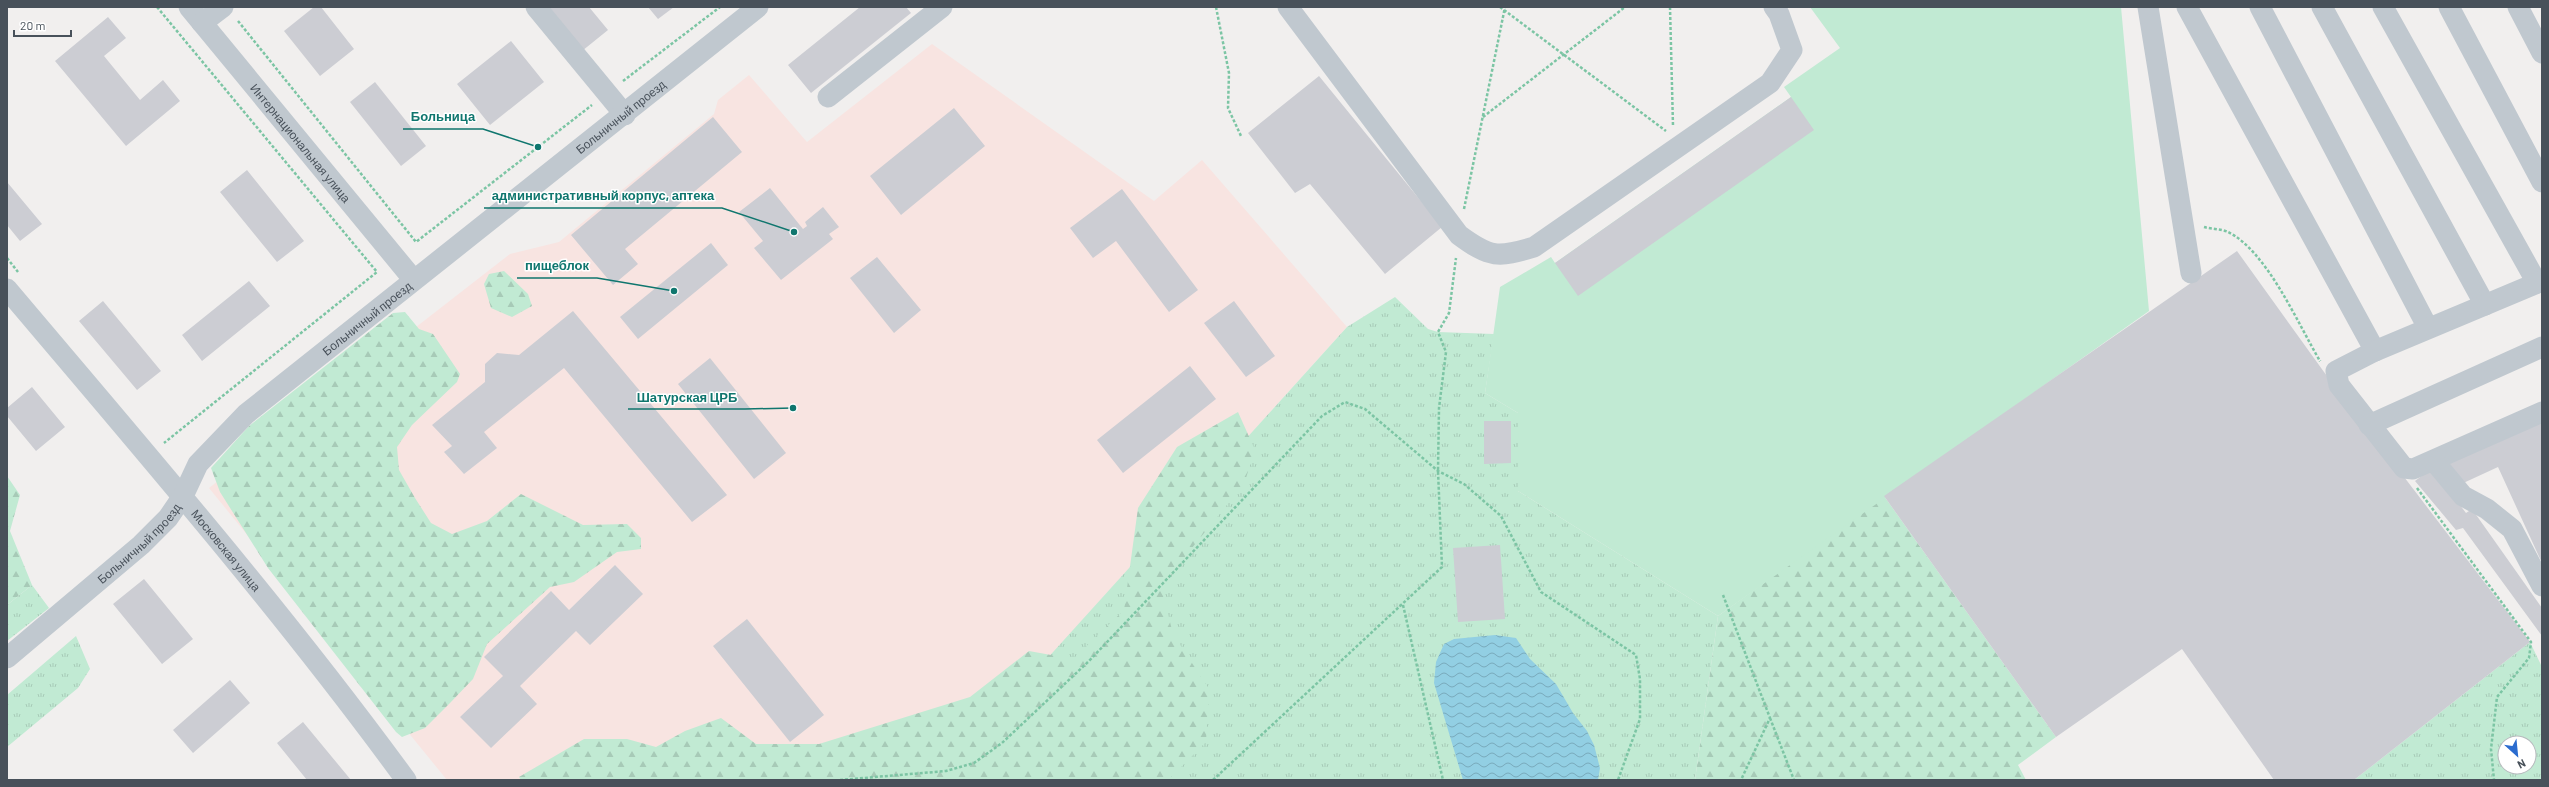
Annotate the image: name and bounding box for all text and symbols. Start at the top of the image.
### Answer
scale bar [14,12,71,38]
text: 20 m [20,18,46,32]
street label: Больничный проезд [573,77,668,156]
street label: Интернациональная улица [248,81,354,205]
callout: Больница [403,104,483,129]
text: Больница [411,108,476,124]
callout: административный корпус, аптека [484,183,722,208]
text: административный корпус, аптека [492,187,715,203]
callout: пищеблок [517,253,597,278]
text: пищеблок [525,257,590,273]
street label: Больничный проезд [319,278,415,358]
callout: Шатурская ЦРБ [628,384,745,409]
text: Шатурская ЦРБ [637,389,737,405]
street label: Больничный проезд [94,500,184,586]
street label: Московская улица [189,506,264,594]
north arrow [2497,735,2537,775]
text: N [2516,757,2528,772]

